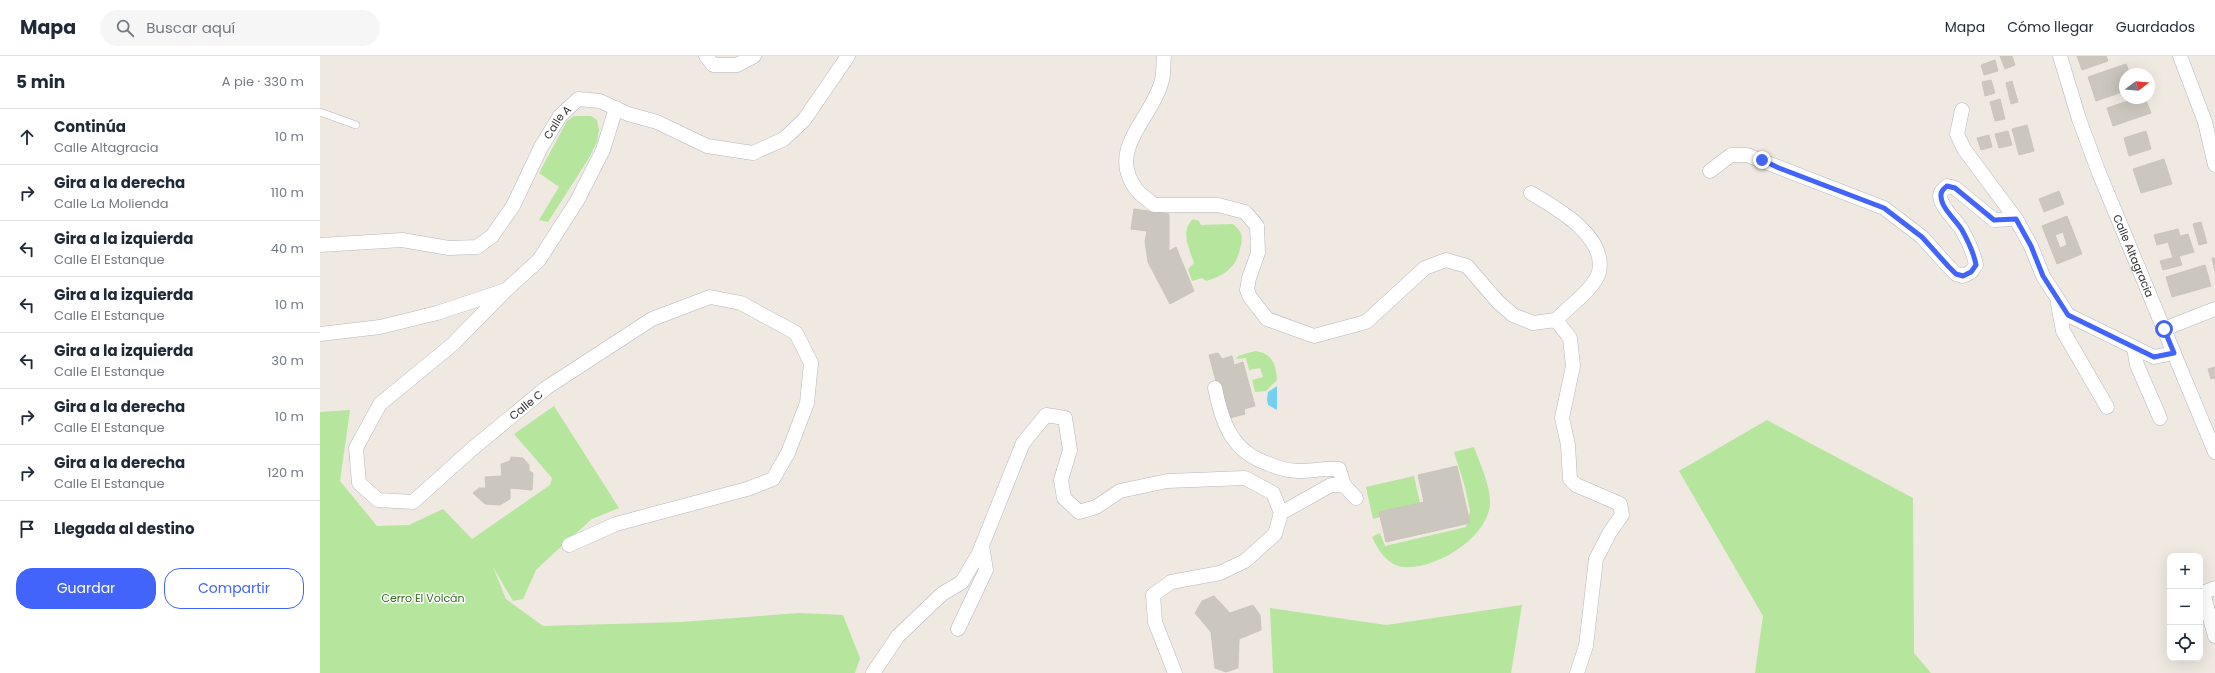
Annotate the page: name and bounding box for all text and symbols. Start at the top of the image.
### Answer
search box [100,10,380,46]
text: Mapa [20,14,76,41]
icon: search [114,17,136,39]
text: Buscar aquí [146,17,235,38]
text: Mapa [1945,17,1985,37]
text: Cómo llegar [2007,17,2094,37]
text: Guardados [2116,17,2195,37]
north arrow [2119,68,2155,104]
text: 5 min [16,70,65,94]
text: A pie · 330 m [222,72,304,91]
street label: Calle A [540,101,575,142]
text: Continúa [54,116,126,137]
icon: ahead [16,126,38,148]
text: 10 m [275,127,304,146]
text: Calle Altagracia [54,138,159,157]
route end [1753,151,1771,169]
text: Gira a la derecha [54,172,185,193]
icon: right [16,182,38,204]
text: 110 m [271,183,304,202]
text: Calle La Molienda [54,194,169,213]
street label: Calle Altagracia [2109,212,2158,300]
text: Gira a la izquierda [54,228,193,249]
icon: left [16,238,38,260]
text: 40 m [271,239,304,258]
text: Calle El Estanque [54,250,165,269]
text: Gira a la izquierda [54,284,193,305]
icon: left [16,294,38,316]
text: 10 m [275,295,304,314]
text: Calle El Estanque [54,306,165,325]
route start [2155,320,2173,338]
text: Gira a la izquierda [54,340,193,361]
icon: left [16,350,38,372]
text: 30 m [271,351,304,370]
text: Calle El Estanque [54,362,165,381]
street label: Calle C [506,386,546,424]
text: Gira a la derecha [54,396,185,417]
icon: right [16,406,38,428]
text: 10 m [275,407,304,426]
text: Calle El Estanque [54,418,165,437]
text: Gira a la derecha [54,452,185,473]
icon: right [16,462,38,484]
text: 120 m [267,463,304,482]
text: Calle El Estanque [54,474,165,493]
icon: arrive [16,518,38,540]
text: Llegada al destino [54,518,195,539]
map controls [2167,553,2203,661]
button: + [2167,553,2203,589]
button: Guardar [16,568,156,609]
button: Compartir [164,568,304,609]
button: − [2167,589,2203,625]
park label: Cerro El Volcán [381,590,465,606]
button: locate [2167,625,2203,661]

